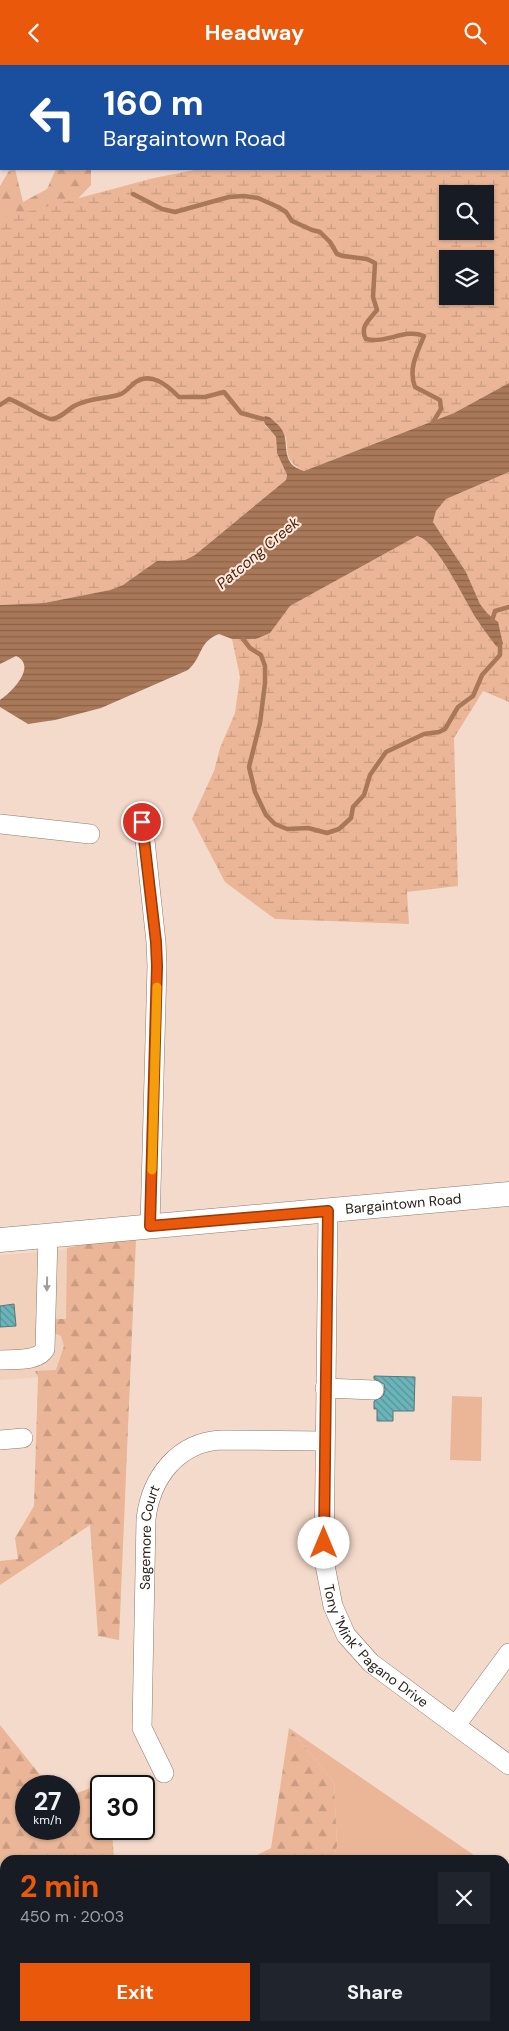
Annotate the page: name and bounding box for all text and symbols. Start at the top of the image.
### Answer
text: Headway [205,18,304,47]
icon: back [20,19,48,47]
icon: search [461,19,489,47]
text: 160 m [103,80,204,126]
icon: left [20,85,85,150]
text: Bargaintown Road [103,124,286,153]
map controls [439,185,494,305]
button: search [439,185,494,240]
button: layers [439,250,494,305]
water label: Patcong Creek [212,512,304,594]
pin [121,801,163,843]
icon: arrive [128,808,156,836]
street label: Bargaintown Road [345,1189,462,1218]
one-way arrow [42,1277,50,1293]
street label: Sagemore Court [136,1482,164,1590]
position arrow [297,1516,349,1568]
street label: Tony "Mink" Pagano Drive [320,1582,432,1711]
speed limit sign: 30 [90,1775,155,1840]
text: 27 [34,1785,61,1818]
text: km/h [33,1812,62,1828]
text: 2 min [20,1867,99,1906]
button: close [438,1872,490,1924]
text: 450 m · 20:03 [20,1906,124,1927]
button: Exit [20,1963,250,2021]
button: Share [260,1963,490,2021]

